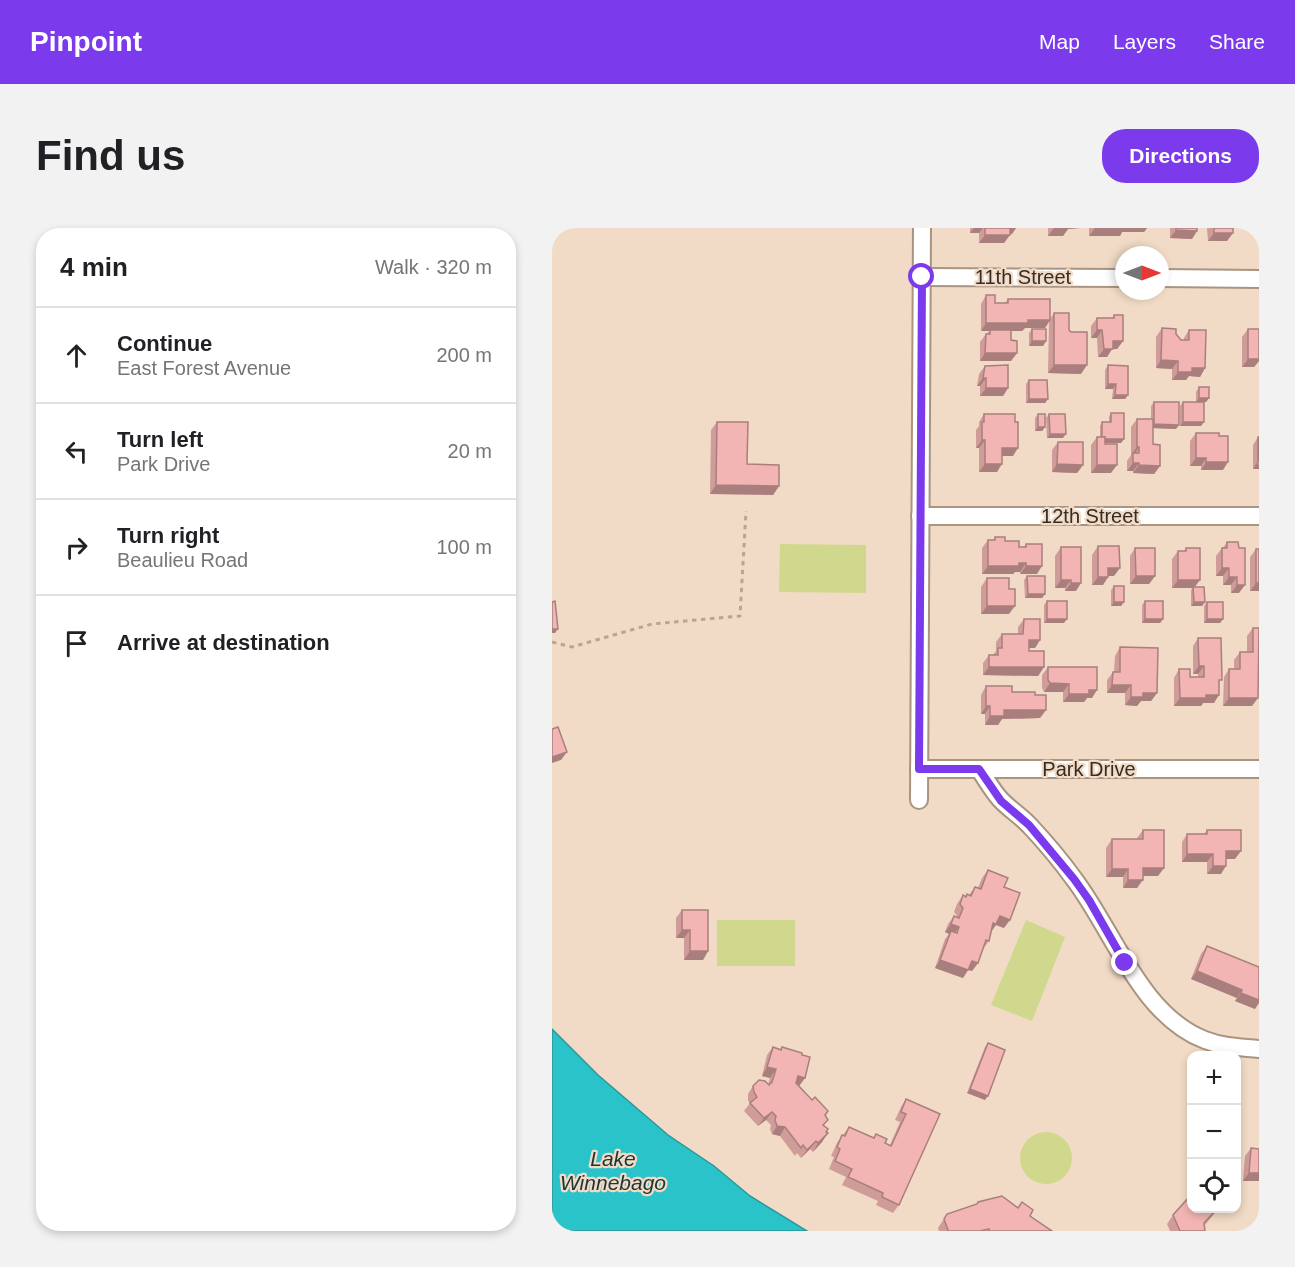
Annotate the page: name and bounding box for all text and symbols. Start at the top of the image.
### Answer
text: Pinpoint [30,26,142,57]
text: Map [1039,30,1080,53]
text: Layers [1113,30,1176,53]
text: Share [1209,30,1265,53]
button: Directions [1102,129,1259,183]
text: Find us [36,132,185,179]
north arrow [1115,246,1169,300]
text: 4 min [60,252,128,282]
text: Walk · 320 m [375,256,492,278]
route start [908,263,934,289]
street label: 11th Street [975,266,1072,288]
text: Continue [117,331,212,356]
icon: ahead [60,339,93,372]
text: 200 m [436,344,492,366]
text: East Forest Avenue [117,357,291,379]
text: Turn left [117,427,203,452]
icon: left [60,435,93,468]
text: 20 m [448,440,492,462]
text: Park Drive [117,453,210,475]
street label: 12th Street [1041,505,1139,527]
text: Turn right [117,523,219,548]
icon: right [60,531,93,564]
text: 100 m [436,536,492,558]
text: Beaulieu Road [117,549,248,571]
icon: arrive [60,627,93,660]
text: Arrive at destination [117,630,330,655]
street label: Park Drive [1042,758,1136,780]
route end [1111,949,1137,975]
map controls [1187,1051,1241,1213]
button: + [1187,1051,1241,1105]
button: − [1187,1105,1241,1159]
water label: Lake Winnebago [560,1147,666,1194]
button: locate [1187,1159,1241,1213]

